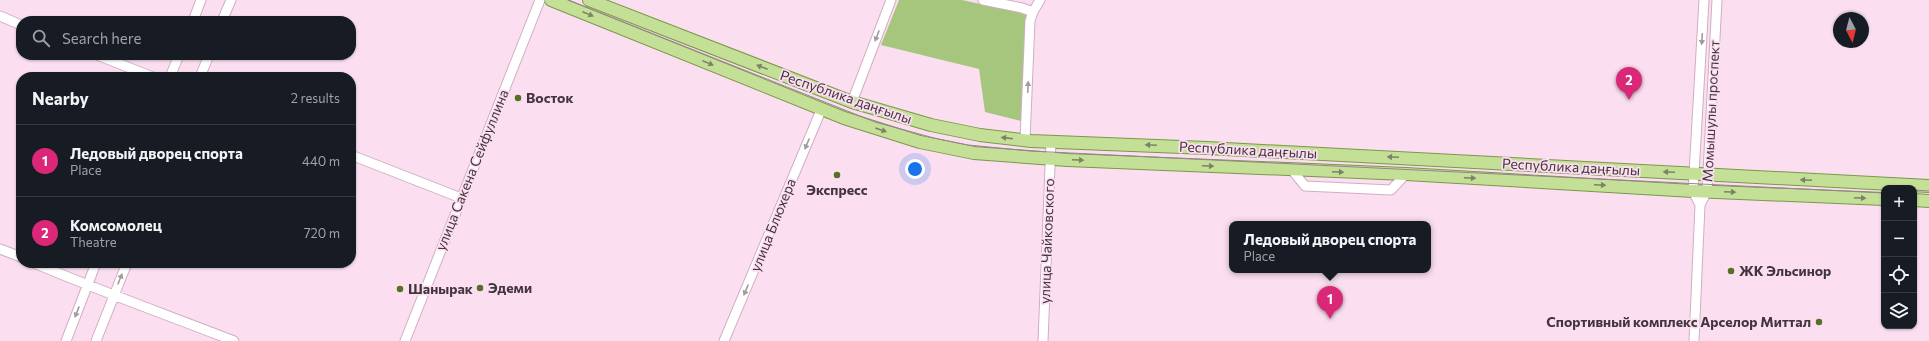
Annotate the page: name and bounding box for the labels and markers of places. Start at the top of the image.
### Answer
pin: 2 [1616,67,1642,100]
place label: Восток [526,89,573,106]
marker: Восток [513,93,523,103]
marker: Экспресс [832,170,842,180]
place label: Экспресс [806,181,868,198]
place label: ЖК Эльсинор [1739,262,1831,279]
marker: ЖК Эльсинор [1726,266,1736,276]
place label: Эдеми [488,279,532,296]
place label: Шанырак [408,280,473,297]
marker: Эдеми [475,283,485,293]
marker: Шанырак [395,284,405,294]
pin: 1 [1317,286,1343,319]
place label: Спортивный комплекс Арселор Миттал [1546,313,1811,330]
marker: Спортивный комплекс Арселор Миттал [1814,317,1824,327]

